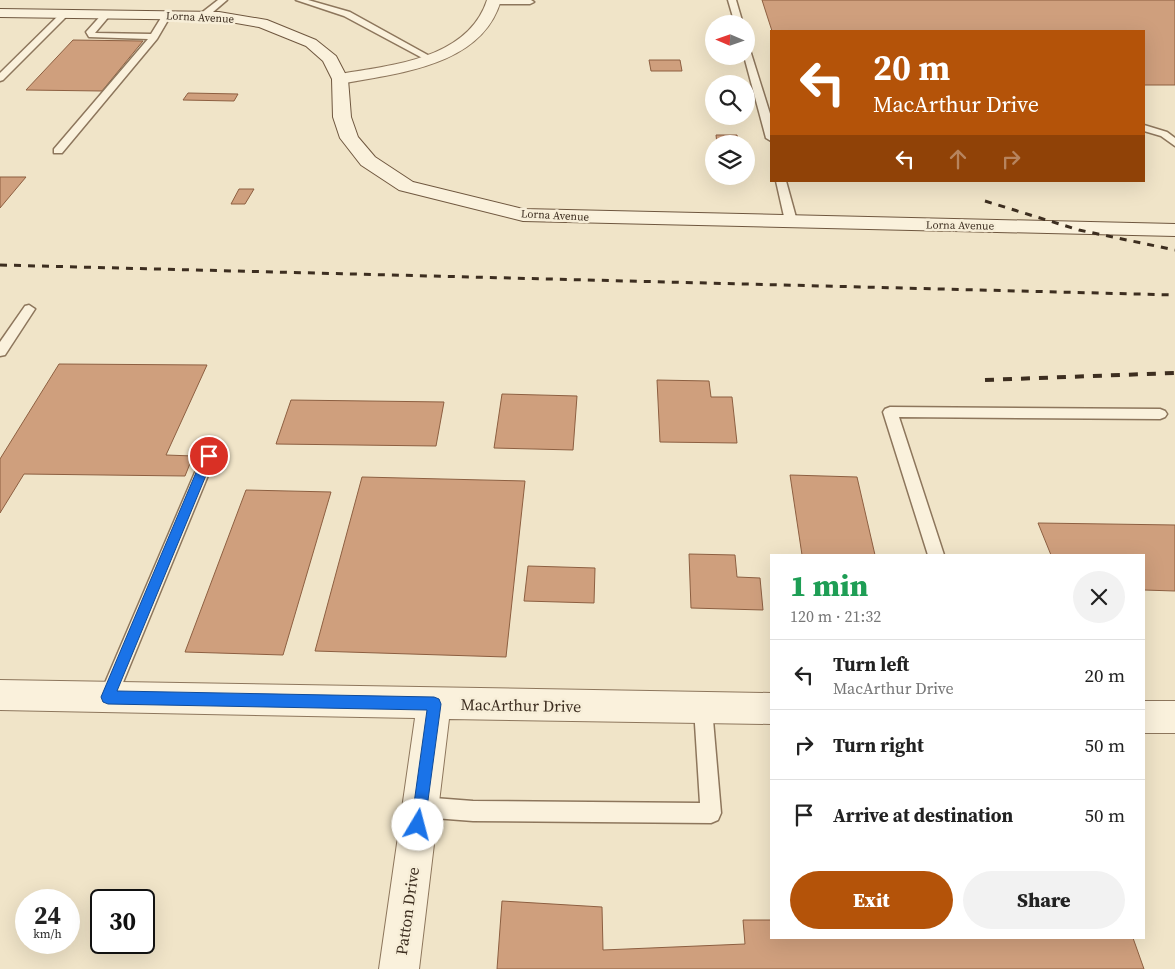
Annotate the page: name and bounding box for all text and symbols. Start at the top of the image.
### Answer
street label: Lorna Avenue [166,8,235,27]
north arrow [705,15,755,65]
map controls [705,15,755,185]
text: 20 m [873,44,950,92]
icon: left [790,50,855,115]
button: search [705,75,755,125]
text: MacArthur Drive [873,89,1039,119]
button: layers [705,135,755,185]
icon: left [891,145,919,173]
icon: ahead [944,145,972,173]
icon: right [997,145,1025,173]
street label: Lorna Avenue [521,206,590,225]
street label: Lorna Avenue [926,217,995,234]
pin [188,435,230,477]
icon: arrive [195,442,223,470]
text: 1 min [790,565,868,606]
button: close [1073,571,1125,623]
text: 120 m · 21:32 [790,605,881,627]
text: Turn left [833,651,909,677]
icon: left [790,661,818,689]
text: 20 m [1084,662,1125,688]
text: MacArthur Drive [833,677,954,699]
street label: MacArthur Drive [460,693,582,717]
icon: right [790,731,818,759]
text: Turn right [833,732,924,758]
text: 50 m [1084,732,1125,758]
position arrow [391,798,443,850]
icon: arrive [790,801,818,829]
text: Arrive at destination [833,802,1013,828]
text: 50 m [1084,802,1125,828]
street label: Patton Drive [390,865,424,957]
button: Exit [790,871,953,929]
button: Share [963,871,1125,929]
speed limit sign: 30 [90,889,155,954]
text: 24 [34,898,61,932]
text: km/h [33,926,62,942]

